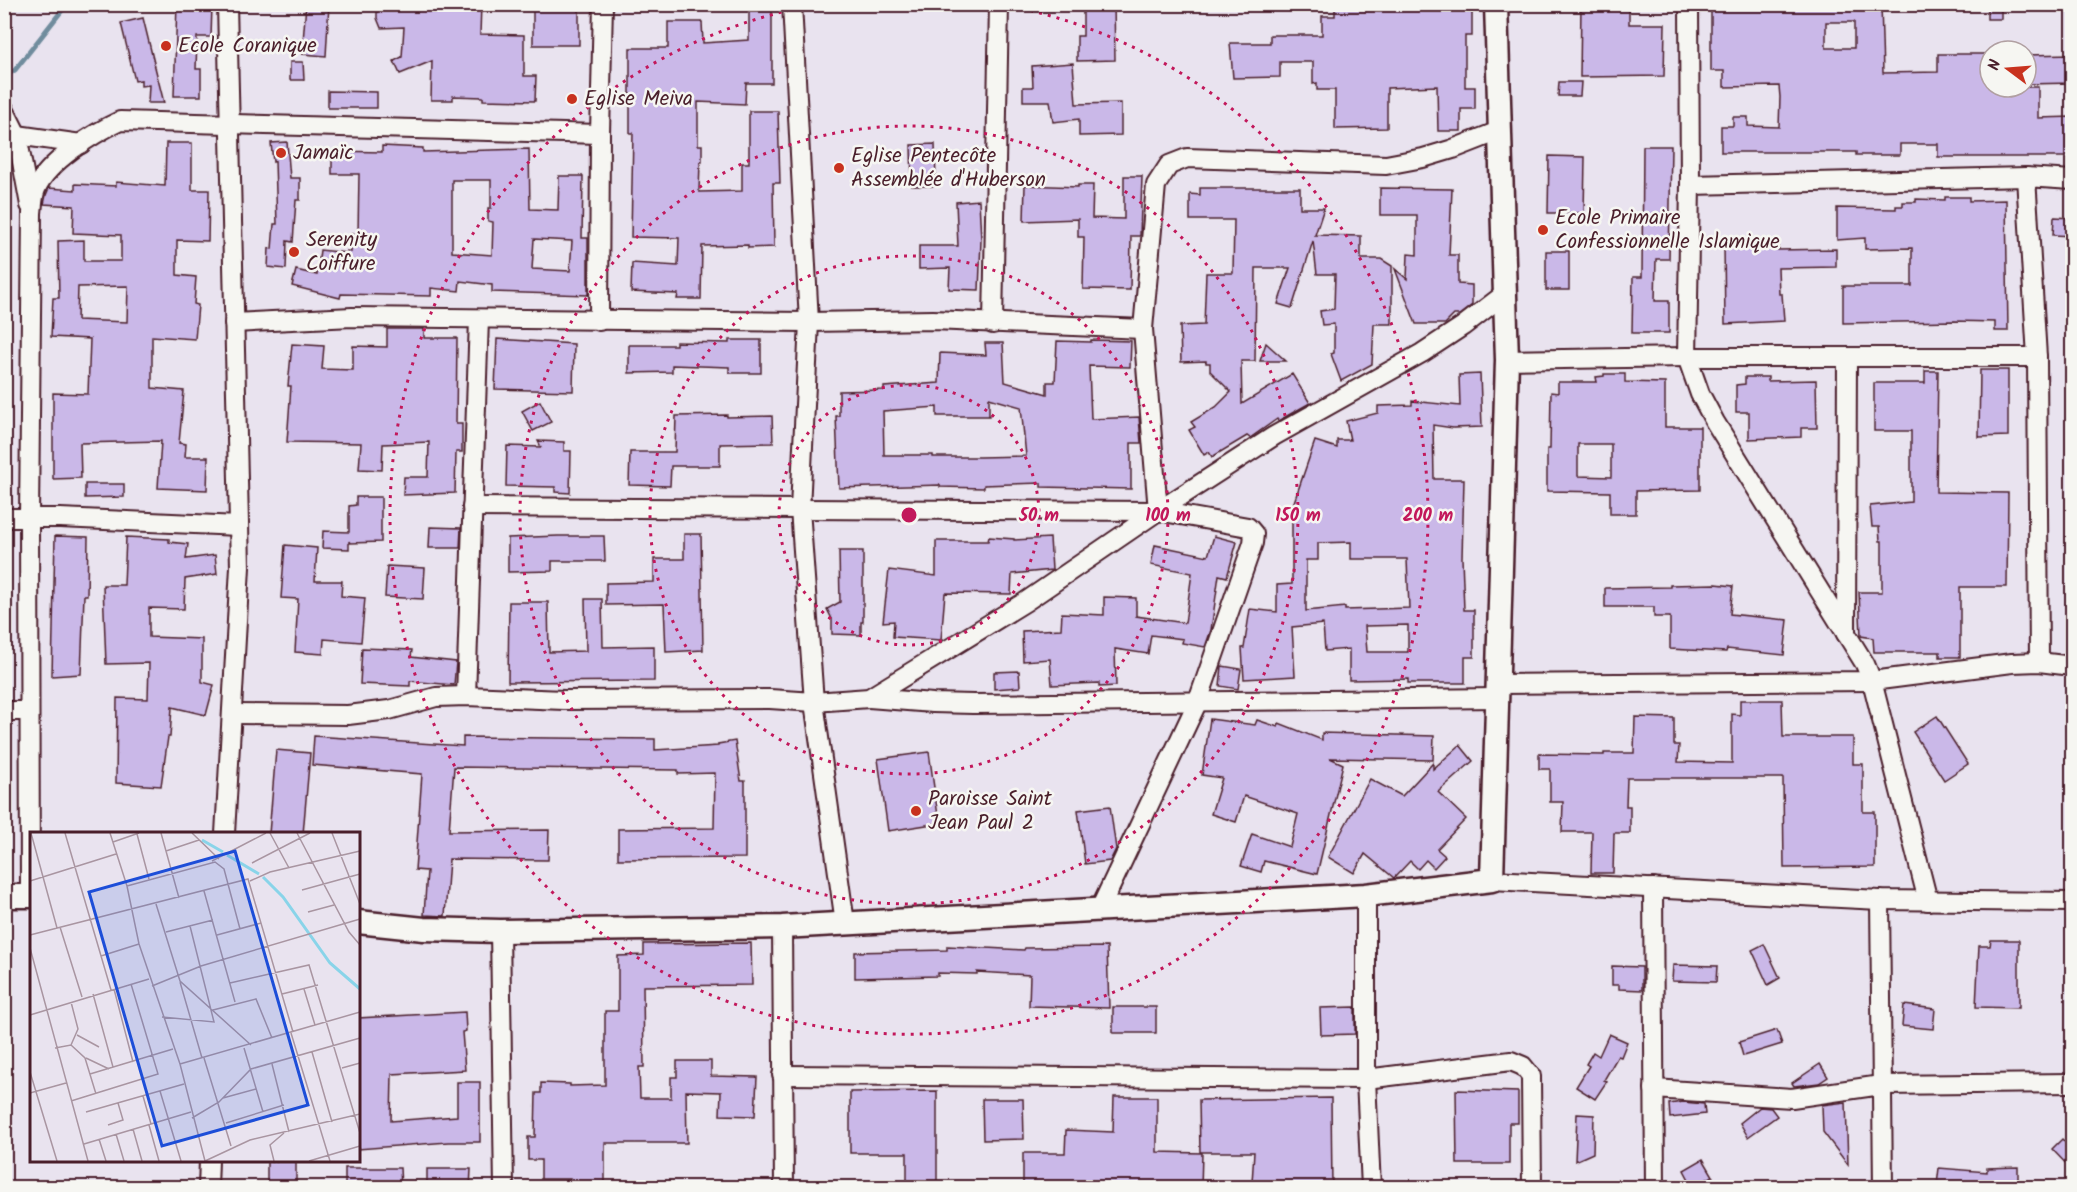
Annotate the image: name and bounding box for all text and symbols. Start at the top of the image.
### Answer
place label: Ecole Coranique [178,30,317,63]
marker: Ecole Coranique [159,39,173,53]
north arrow [1978,39,2038,99]
text: N [1982,57,2008,74]
place label: Eglise Meiva [584,83,693,116]
marker: Eglise Meiva [565,92,579,106]
place label: Jamaïc [293,137,354,170]
place label: Eglise Pentecôte Assemblée d'Huberson [851,140,1046,197]
marker: Jamaïc [274,146,288,160]
marker: Eglise Pentecôte Assemblée d'Huberson [832,161,846,175]
place label: Ecole Primaire Confessionnelle Islamique [1555,202,1780,259]
marker: Ecole Primaire Confessionnelle Islamique [1536,223,1550,237]
place label: Serenity Coiffure [306,224,377,281]
marker: Serenity Coiffure [287,245,301,259]
text: 50 m [1018,502,1059,531]
text: 100 m [1145,502,1191,531]
text: 150 m [1275,502,1321,531]
text: 200 m [1403,502,1454,531]
centre of rings [899,505,919,525]
place label: Paroisse Saint Jean Paul 2 [928,783,1053,840]
marker: Paroisse Saint Jean Paul 2 [909,804,923,818]
inset map [30,832,360,1162]

